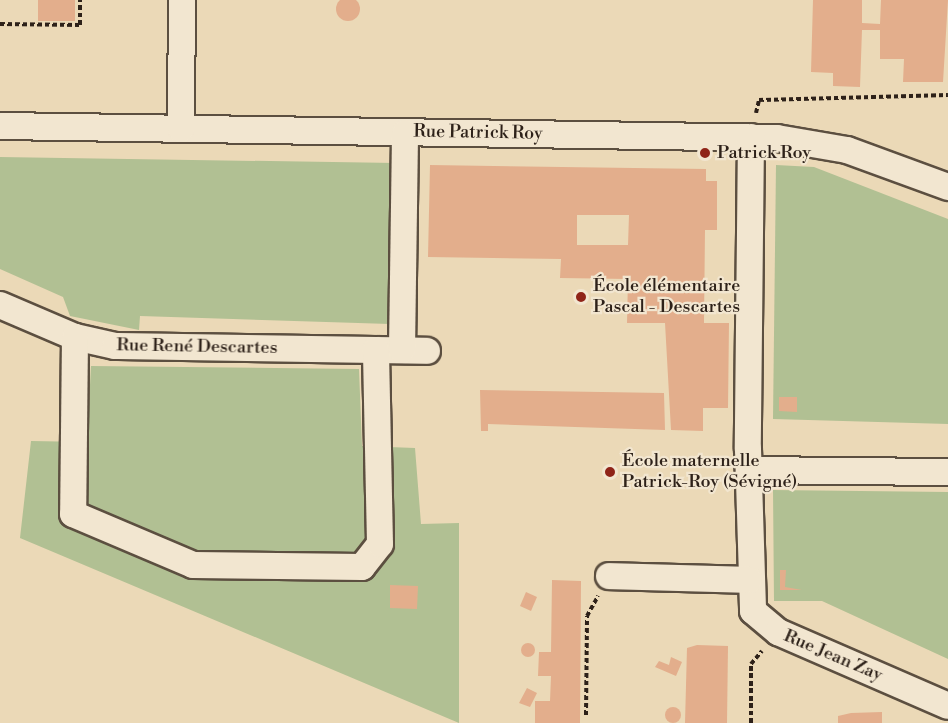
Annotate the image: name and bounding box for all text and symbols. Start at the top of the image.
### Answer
street label: Rue Patrick Roy [413,121,543,145]
place label: Patrick Roy [717,142,811,164]
marker: Patrick Roy [698,146,712,160]
place label: École élémentaire Pascal - Descartes [593,276,740,318]
marker: École élémentaire Pascal - Descartes [574,290,588,304]
street label: Rue René Descartes [116,335,278,359]
place label: École maternelle Patrick-Roy (Sévigné) [622,451,797,494]
marker: École maternelle Patrick-Roy (Sévigné) [603,465,617,479]
street label: Rue Jean Zay [780,625,886,687]

